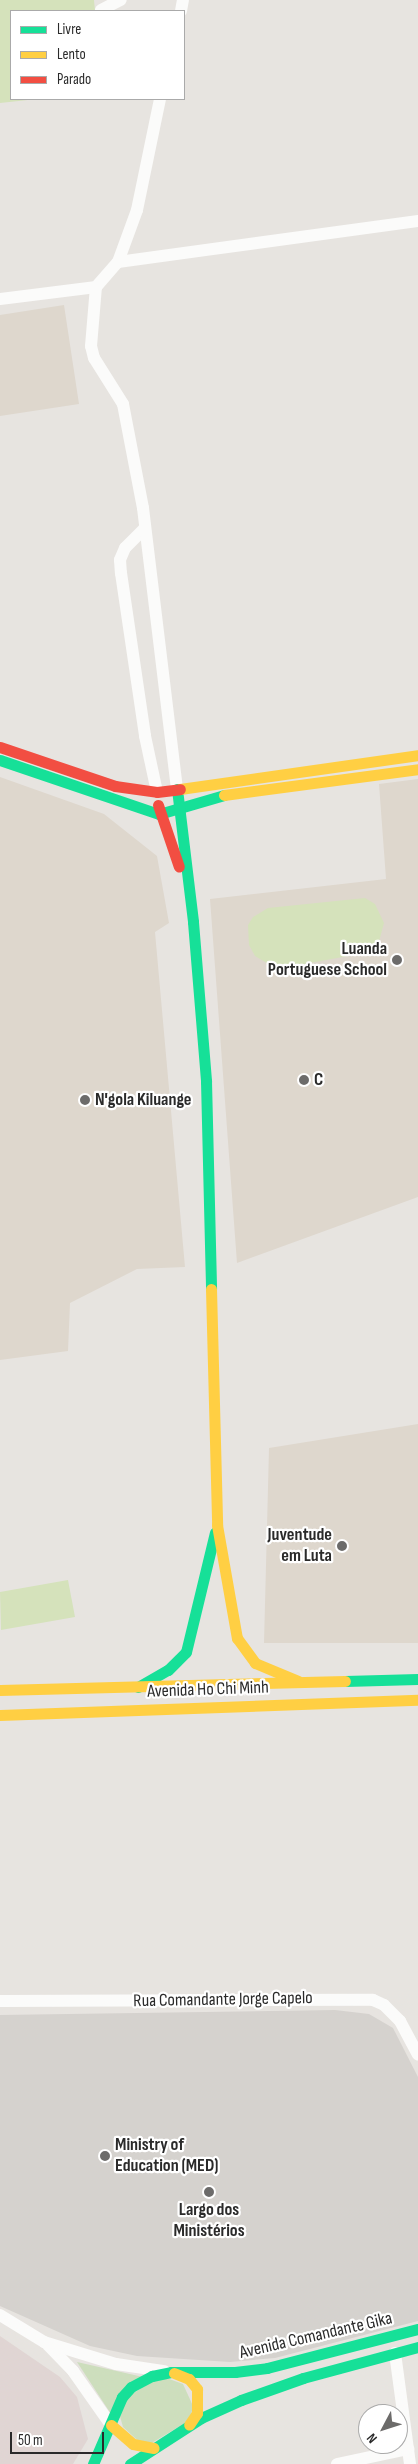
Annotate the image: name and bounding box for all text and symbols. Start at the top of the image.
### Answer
legend [10,10,185,100]
text: Livre [57,20,81,39]
text: Lento [57,45,86,64]
text: Parado [57,70,91,89]
place label: Luanda Portuguese School [268,939,387,982]
marker: Luanda Portuguese School [391,954,403,966]
place label: C [314,1069,323,1091]
marker: C [298,1074,310,1086]
place label: N'gola Kiluange [95,1089,192,1111]
marker: N'gola Kiluange [79,1094,91,1106]
place label: Juventude em Luta [268,1525,332,1568]
marker: Juventude em Luta [336,1540,348,1552]
street label: Avenida Ho Chi Minh [147,1677,269,1703]
street label: Rua Comandante Jorge Capelo [133,1988,313,2012]
place label: Ministry of Education (MED) [115,2135,218,2178]
marker: Ministry of Education (MED) [99,2150,111,2162]
marker: Largo dos Ministérios [203,2186,215,2198]
place label: Largo dos Ministérios [173,2200,245,2242]
street label: Avenida Comandante Gika [238,2308,394,2364]
north arrow [358,2404,408,2454]
scale bar [12,2422,106,2454]
text: N [363,2430,381,2447]
text: 50 m [18,2431,43,2450]

